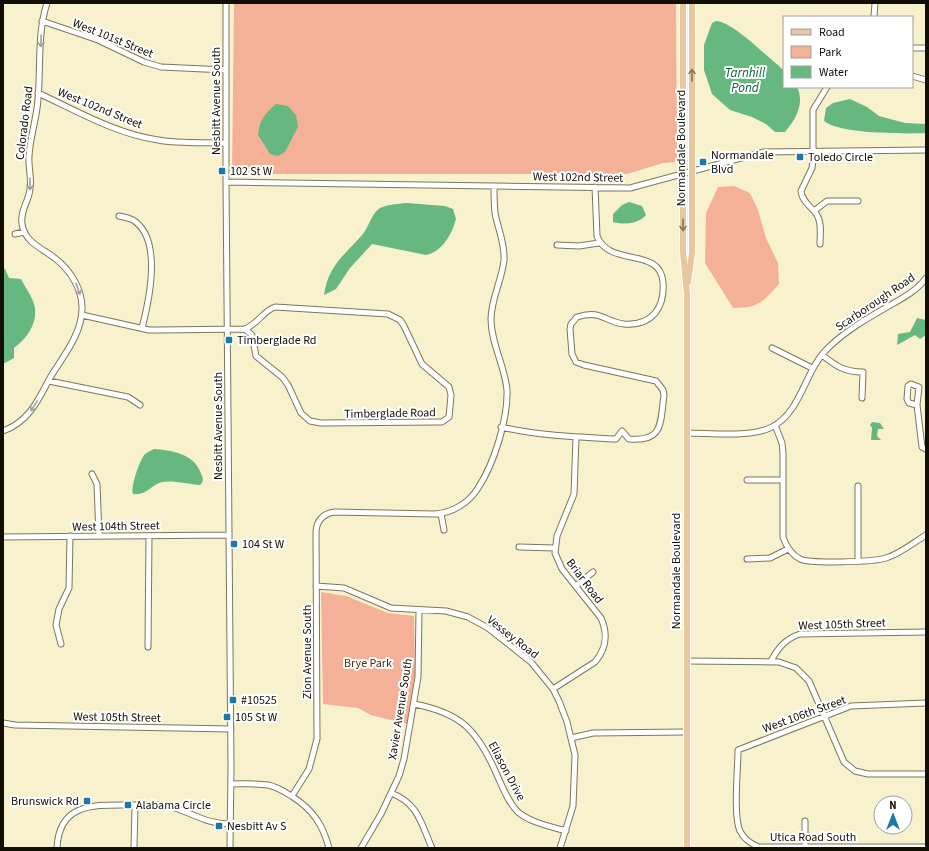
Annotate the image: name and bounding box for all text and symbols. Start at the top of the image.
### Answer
street label: West 101st Street [70,15,156,62]
legend [783,16,913,88]
text: Road [819,24,845,41]
one-way arrow [37,34,44,47]
text: Park [819,44,841,61]
street label: Nesbitt Avenue South [208,47,225,155]
water label: Tarnhill Pond [725,64,766,97]
text: Water [819,64,849,81]
one-way arrow [688,69,696,82]
street label: West 102nd Street [55,84,145,133]
street label: Colorado Road [12,85,37,161]
street label: Normandale Boulevard [673,90,690,206]
place label: Normandale Blvd [711,147,774,178]
place label: Toledo Circle [808,149,873,166]
marker: Toledo Circle [795,152,805,162]
marker: Normandale Blvd [698,157,708,167]
place label: 102 St W [230,163,273,180]
marker: 102 St W [217,166,227,176]
street label: West 102nd Street [533,168,623,187]
one-way arrow [26,177,34,190]
one-way arrow [679,218,687,231]
street label: Scarborough Road [832,269,919,335]
one-way arrow [75,282,83,294]
place label: Timberglade Rd [237,332,317,349]
marker: Timberglade Rd [224,335,234,345]
street label: Nesbitt Avenue South [210,372,227,480]
one-way arrow [30,400,38,412]
street label: Timberglade Road [344,404,436,423]
street label: Normandale Boulevard [668,513,685,629]
street label: West 104th Street [72,517,160,536]
place label: 104 St W [242,536,285,553]
marker: 104 St W [229,539,239,549]
street label: Briar Road [562,555,607,607]
street label: Zion Avenue South [299,605,316,699]
street label: Vessey Road [483,612,542,663]
street label: West 105th Street [798,614,886,635]
park label: Brye Park [344,655,392,672]
street label: Xavier Avenue South [384,657,417,761]
place label: #10525 [241,692,277,709]
street label: West 106th Street [760,692,848,737]
marker: #10525 [228,695,238,705]
street label: West 105th Street [73,708,161,727]
place label: 105 St W [235,709,278,726]
marker: 105 St W [222,712,232,722]
street label: Eliason Drive [484,739,529,804]
place label: Brunswick Rd [11,793,79,810]
north arrow [873,795,913,835]
marker: Brunswick Rd [82,796,92,806]
place label: Alabama Circle [136,797,211,814]
text: N [889,798,897,813]
marker: Alabama Circle [123,800,133,810]
place label: Nesbitt Av S [227,818,286,835]
marker: Nesbitt Av S [214,821,224,831]
street label: Utica Road South [770,829,856,846]

